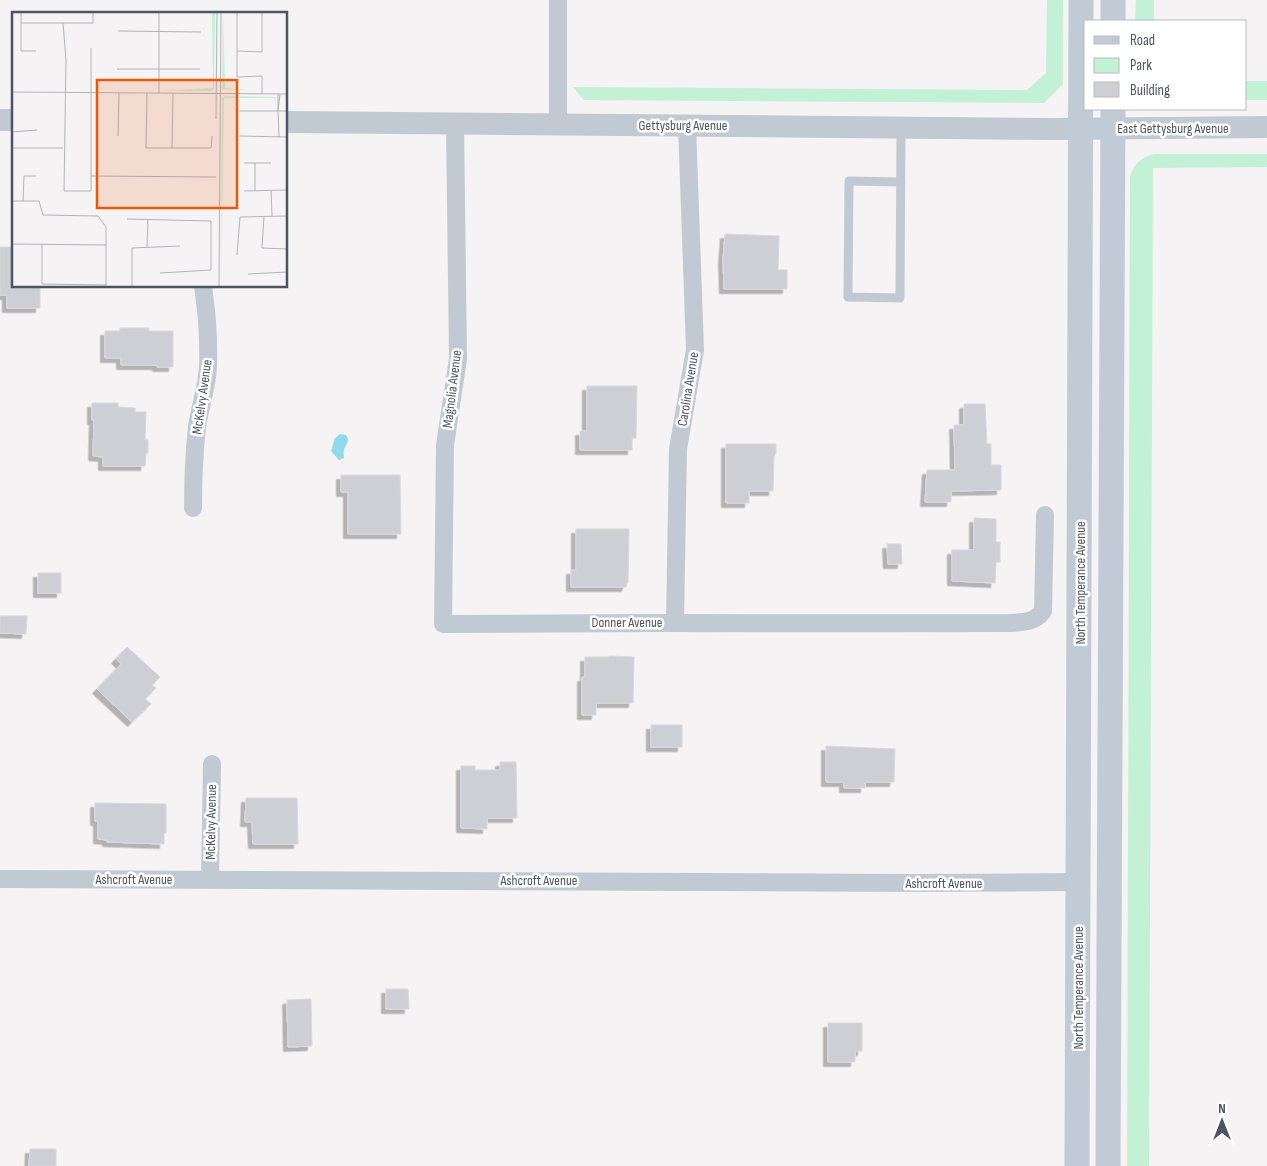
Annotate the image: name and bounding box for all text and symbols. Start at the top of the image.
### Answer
inset map [12,12,288,288]
legend [1084,20,1247,110]
text: Road [1130,31,1155,50]
text: Park [1130,56,1152,75]
text: Building [1130,81,1170,100]
street label: Gettysburg Avenue [639,117,727,134]
street label: East Gettysburg Avenue [1117,120,1229,137]
street label: Magnolia Avenue [439,349,465,429]
street label: Carolina Avenue [674,351,702,427]
street label: McKelvy Avenue [188,358,216,436]
street label: North Temperance Avenue [1072,521,1089,645]
street label: Donner Avenue [592,614,662,631]
street label: McKelvy Avenue [202,784,220,860]
street label: Ashcroft Avenue [95,871,172,888]
street label: Ashcroft Avenue [500,872,577,889]
street label: Ashcroft Avenue [905,875,982,892]
street label: North Temperance Avenue [1070,926,1087,1050]
north arrow [1197,1096,1247,1146]
text: N [1218,1100,1226,1117]

